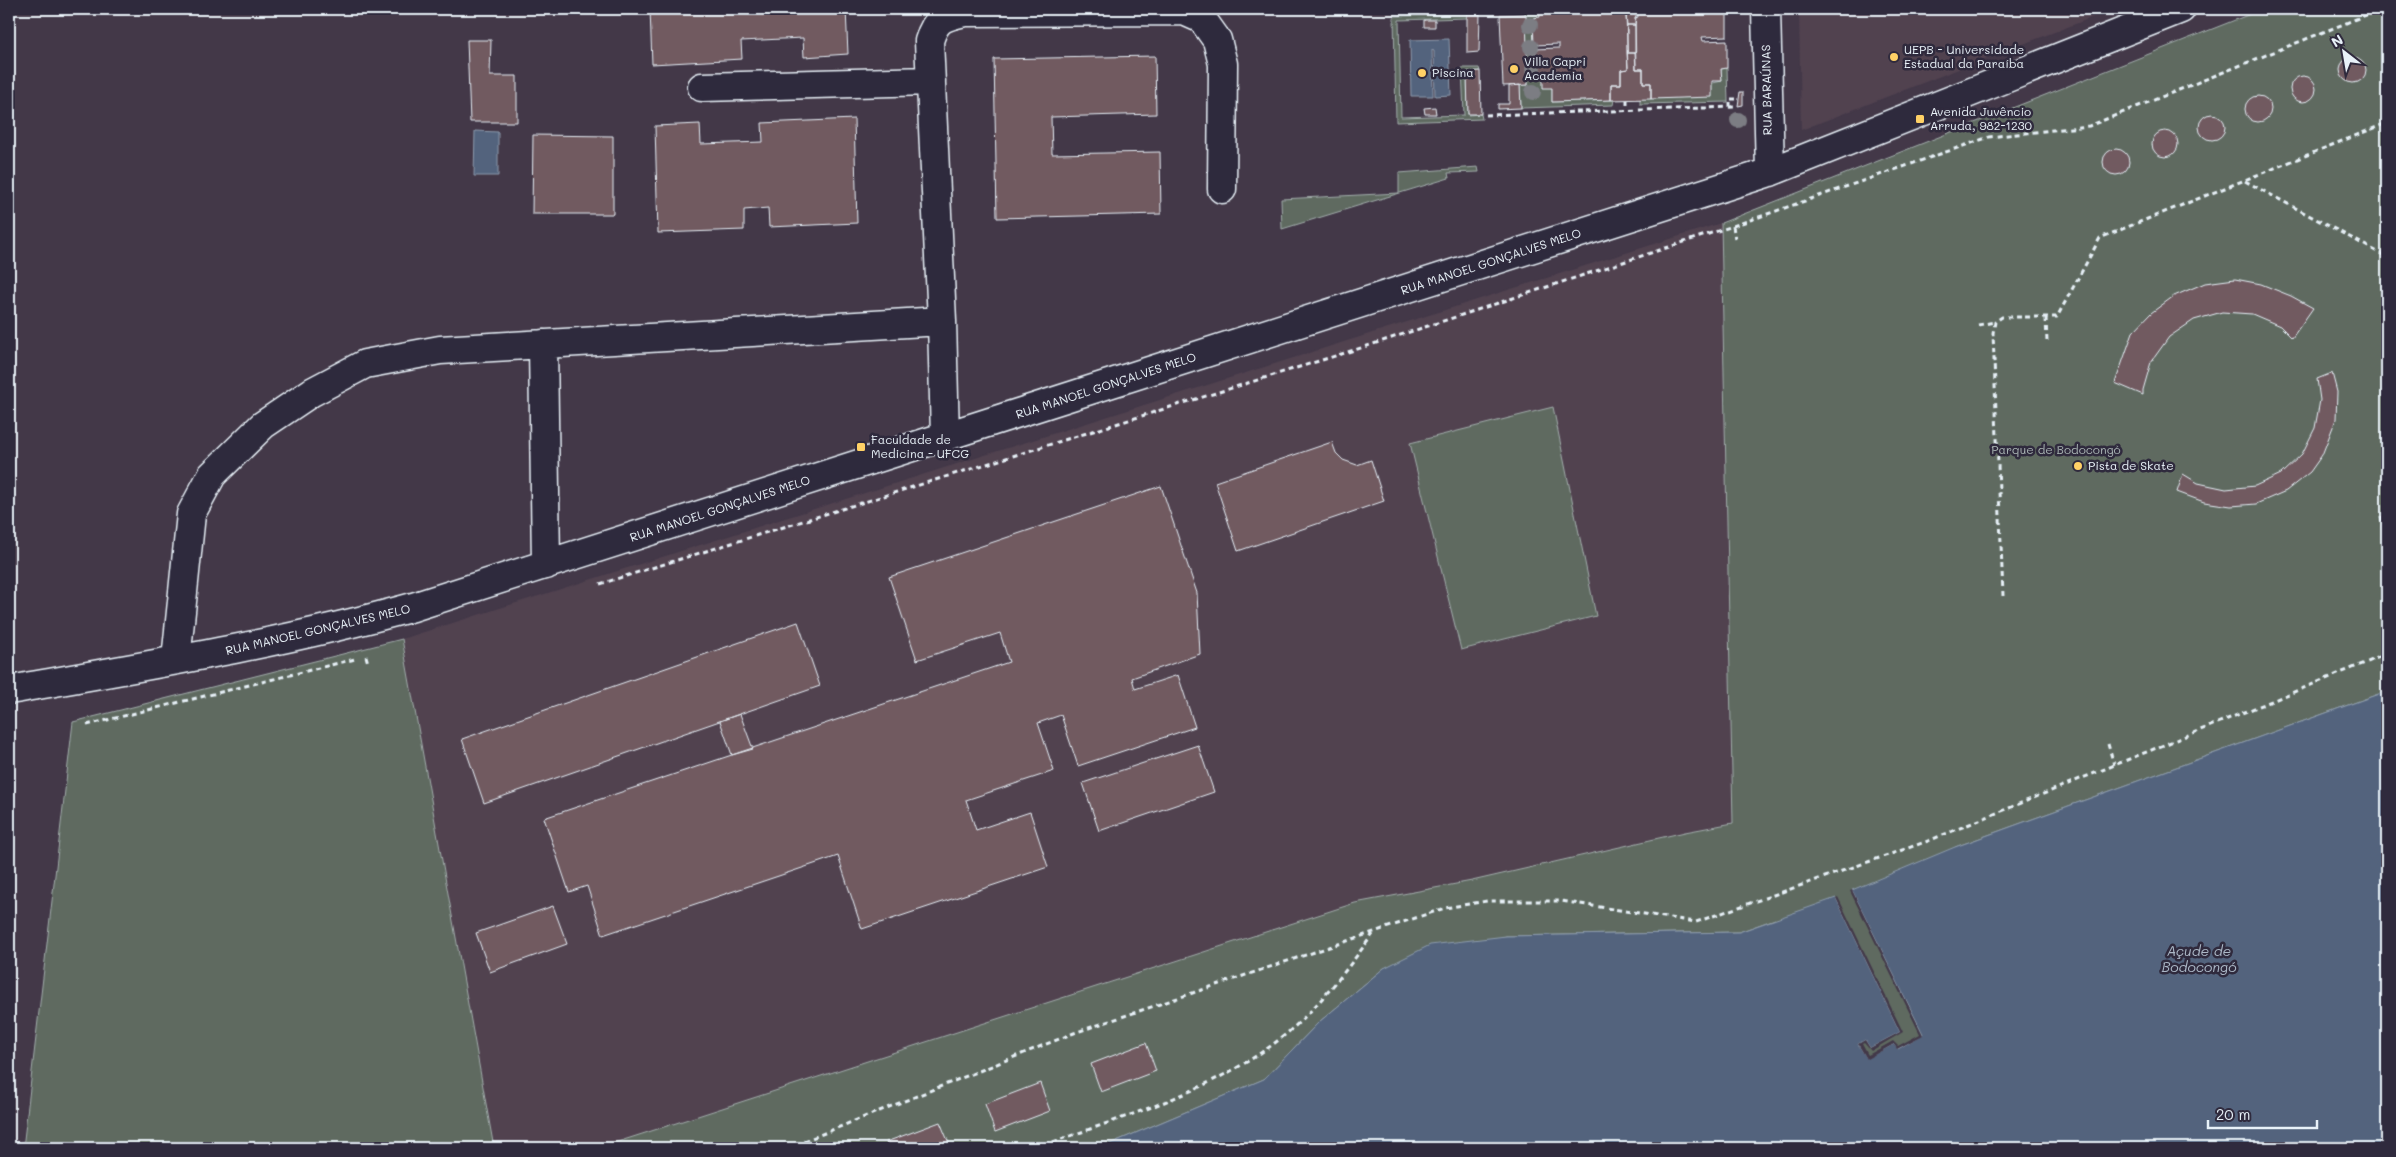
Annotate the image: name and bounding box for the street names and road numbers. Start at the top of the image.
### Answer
street label: RUA BARAÚNAS [1757,44,1775,136]
street label: RUA MANOEL GONÇALVES MELO [1398,224,1583,298]
street label: RUA MANOEL GONÇALVES MELO [1013,348,1198,422]
street label: RUA MANOEL GONÇALVES MELO [627,471,812,545]
street label: RUA MANOEL GONÇALVES MELO [224,600,412,658]

